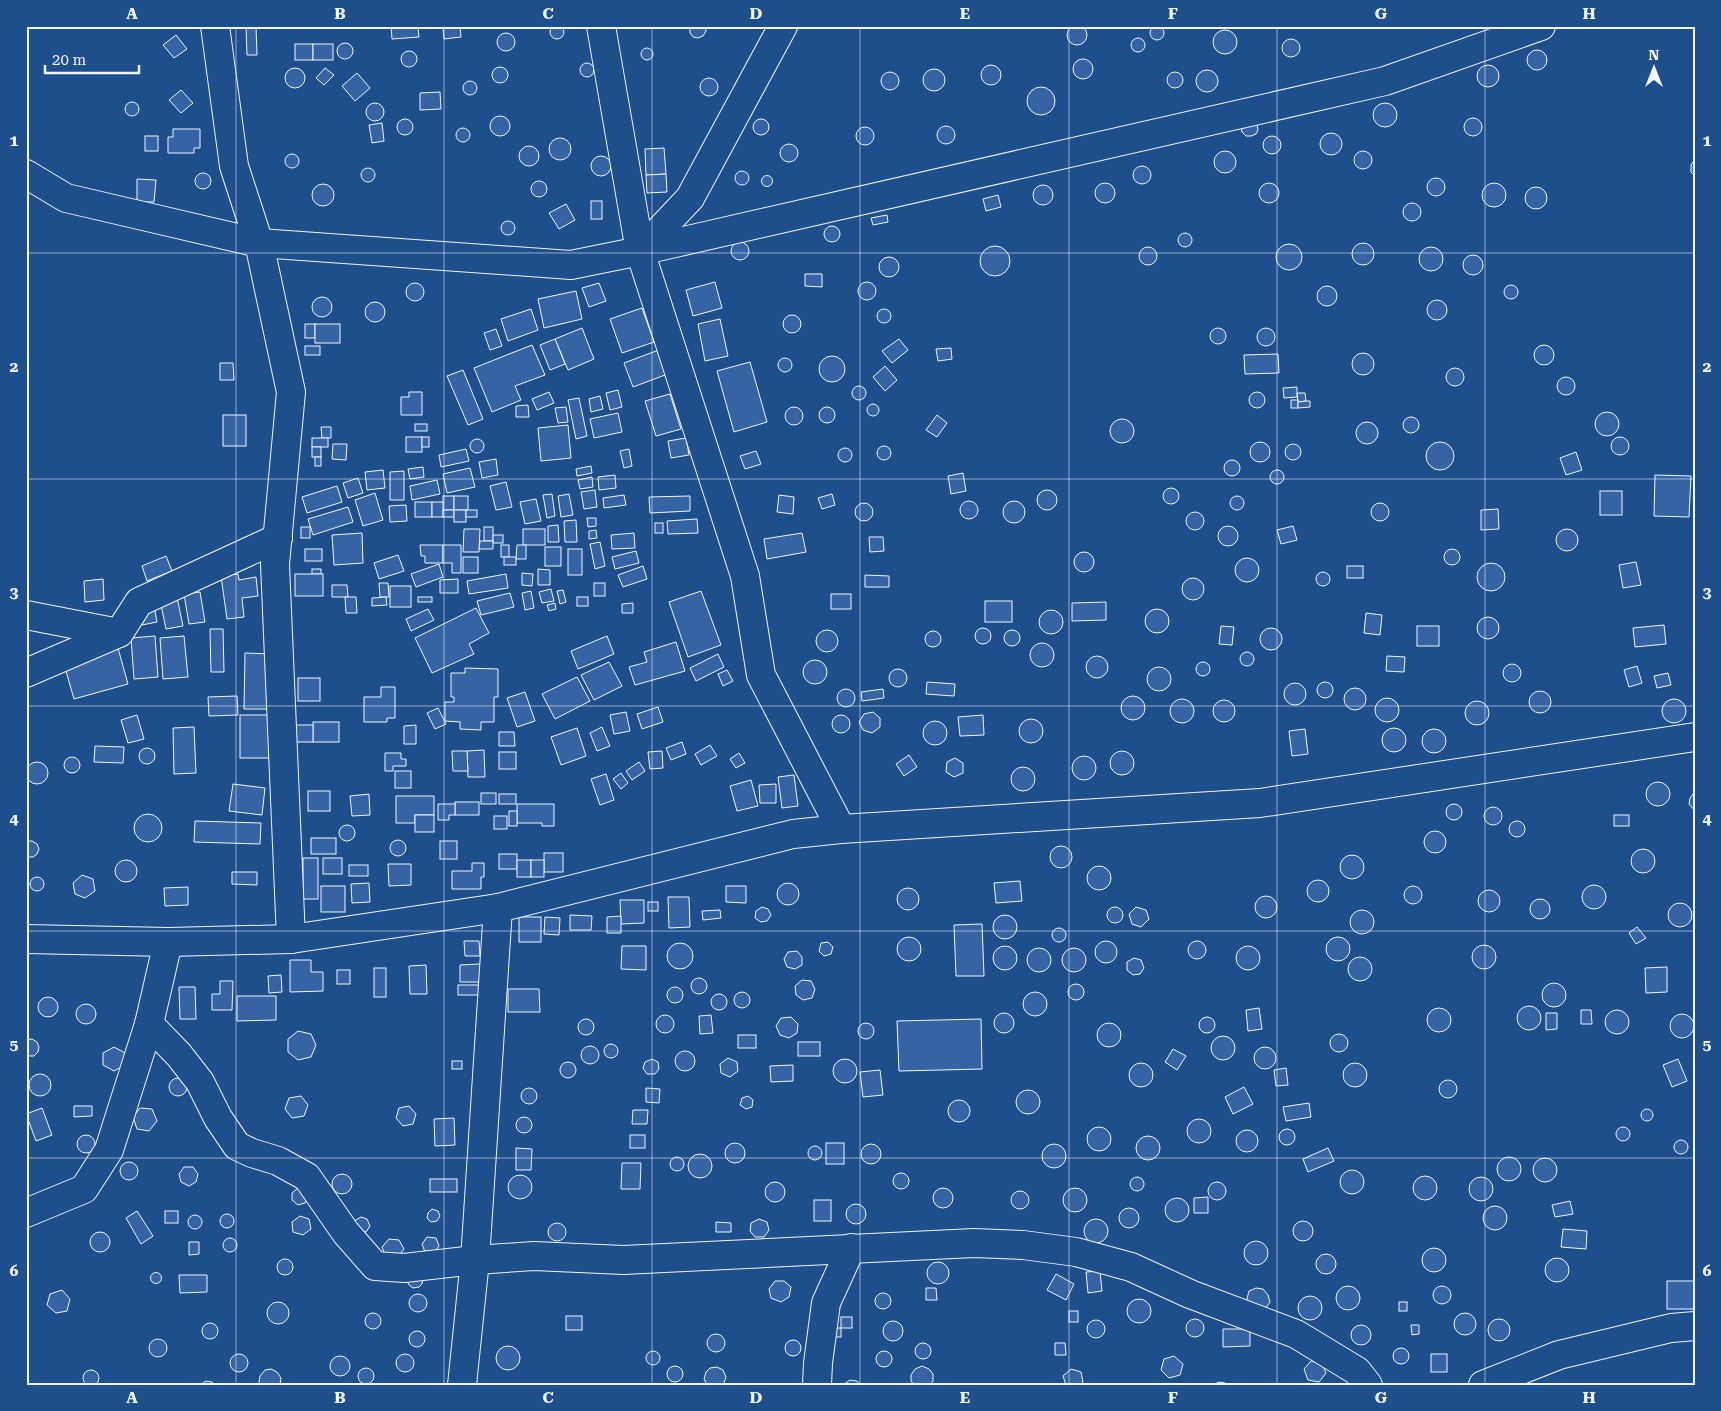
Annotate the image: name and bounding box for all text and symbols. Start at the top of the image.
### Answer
text: A [126,4,138,23]
text: B [334,4,346,23]
text: C [542,4,554,23]
text: D [750,4,763,23]
text: E [960,4,970,23]
text: F [1168,4,1178,23]
text: G [1375,4,1388,23]
text: H [1582,4,1596,23]
scale bar [45,42,139,74]
north arrow [1628,42,1678,92]
text: N [1649,47,1660,63]
text: 20 m [52,51,87,69]
text: 1 [10,131,19,150]
text: 1 [1703,131,1712,150]
text: 2 [10,357,19,376]
text: 2 [1703,357,1712,376]
text: 3 [10,583,19,602]
text: 3 [1703,583,1712,602]
text: 4 [10,809,19,828]
text: 4 [1703,809,1712,828]
text: 5 [10,1035,19,1054]
text: 5 [1703,1035,1712,1054]
text: 6 [10,1261,19,1280]
text: 6 [1703,1261,1712,1280]
text: A [126,1388,138,1407]
text: B [334,1388,346,1407]
text: C [542,1388,554,1407]
text: D [750,1388,763,1407]
text: E [960,1388,970,1407]
text: F [1168,1388,1178,1407]
text: G [1375,1388,1388,1407]
text: H [1582,1388,1596,1407]

